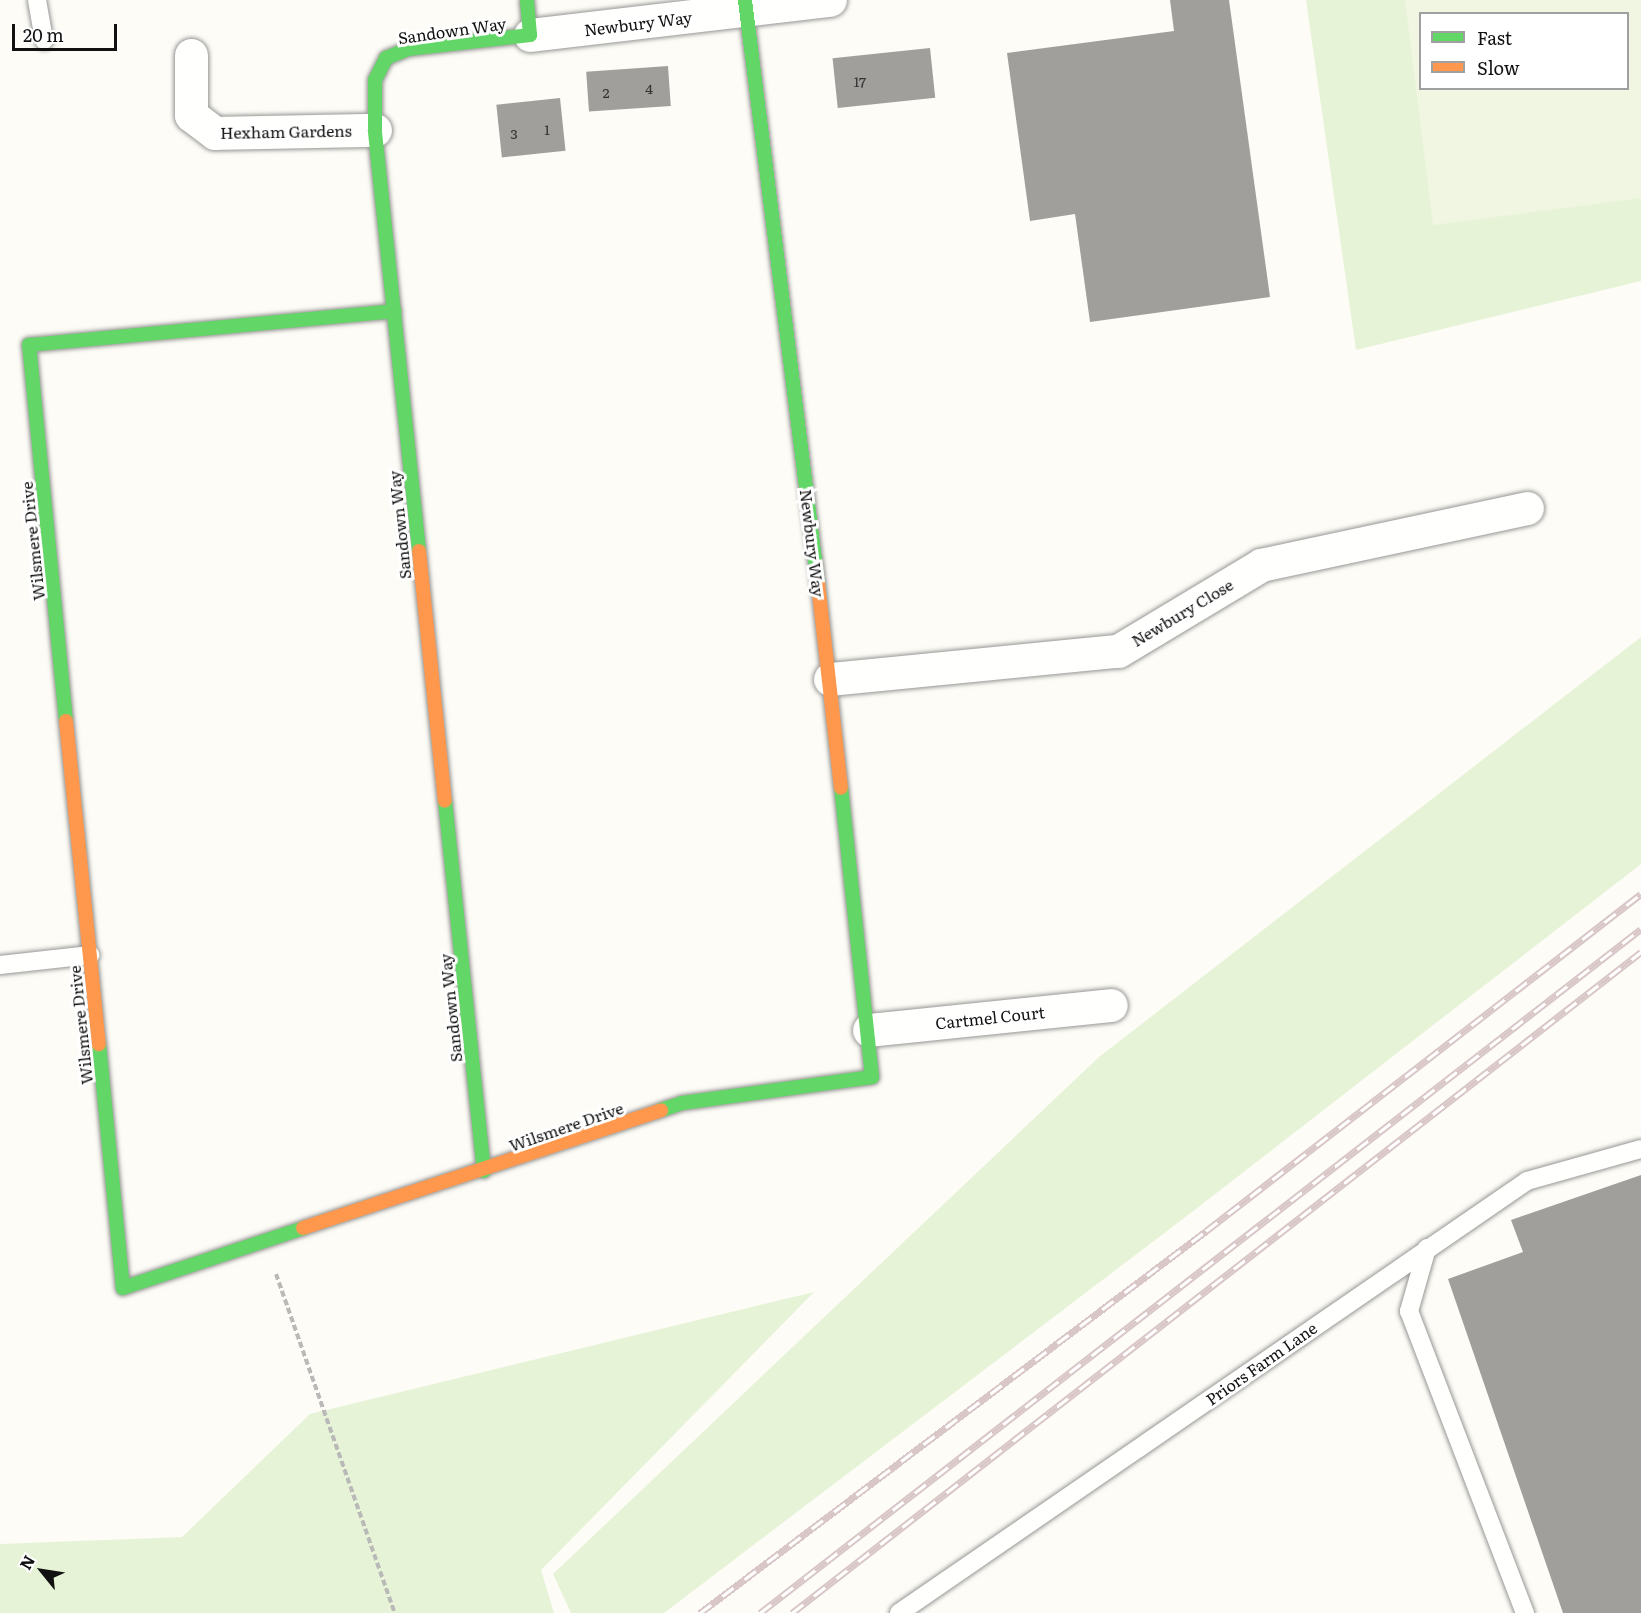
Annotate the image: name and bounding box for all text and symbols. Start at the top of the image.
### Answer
street label: Newbury Way [583,7,693,39]
scale bar [15,12,120,50]
legend [1419,12,1629,90]
street label: Sandown Way [397,13,507,47]
text: 20 m [23,21,64,48]
text: Fast [1477,24,1512,51]
text: Slow [1477,54,1519,81]
house number: 17 [854,73,866,89]
house number: 4 [645,80,653,96]
house number: 2 [602,84,610,100]
street label: Hexham Gardens [220,120,352,142]
house number: 1 [544,121,550,137]
house number: 3 [510,125,518,141]
street label: Sandown Way [384,470,414,580]
street label: Wilsmere Drive [16,481,48,601]
street label: Newbury Way [797,488,829,598]
street label: Newbury Close [1128,574,1236,650]
street label: Sandown Way [435,953,465,1063]
street label: Wilsmere Drive [64,965,96,1085]
street label: Cartmel Court [934,1002,1046,1032]
street label: Wilsmere Drive [506,1097,626,1155]
street label: Priors Farm Lane [1202,1318,1320,1408]
north arrow [12,1541,72,1601]
text: N [13,1550,40,1574]

